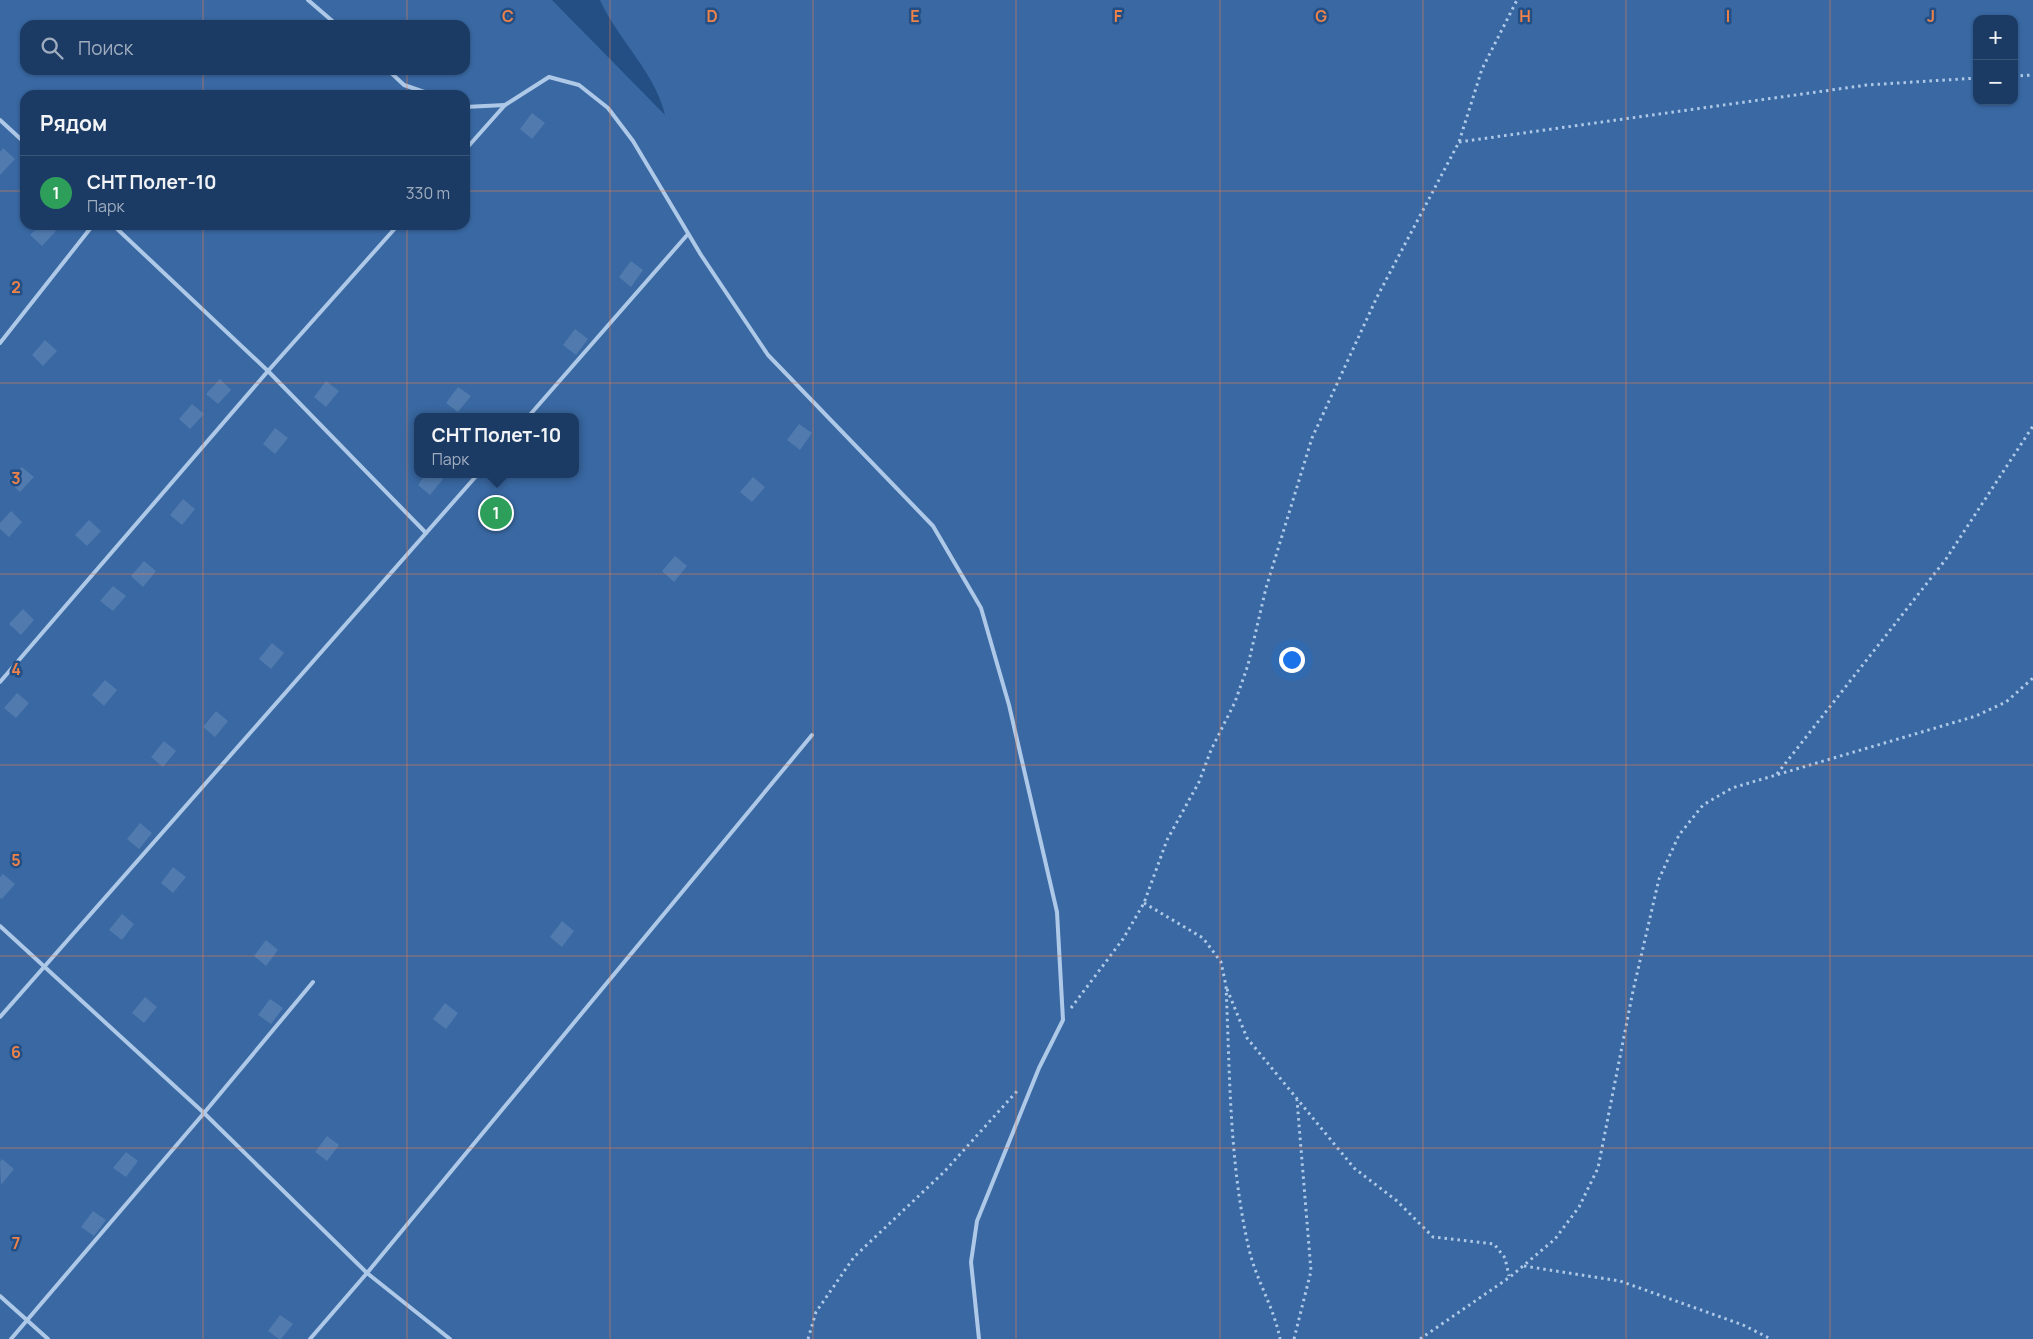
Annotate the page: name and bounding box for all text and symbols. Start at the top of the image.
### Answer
text: C [502,5,514,27]
text: D [706,5,718,27]
text: E [910,5,920,27]
text: F [1114,5,1123,27]
text: G [1315,5,1327,27]
text: H [1519,5,1531,27]
text: I [1726,5,1730,27]
text: J [1927,5,1935,27]
map controls [1973,15,2018,105]
button: + [1973,15,2018,60]
search box [20,20,470,75]
icon: search [38,34,66,62]
text: Поиск [78,35,133,61]
button: − [1973,60,2018,105]
text: Рядом [40,109,107,137]
text: СНТ Полет-10 [87,169,217,195]
text: 1 [52,182,60,204]
text: 330 m [406,182,450,204]
text: Парк [87,195,124,217]
text: 2 [11,276,21,298]
popup [414,413,579,478]
text: СНТ Полет-10 [432,422,561,448]
text: Парк [432,448,469,470]
text: 3 [11,467,21,489]
pin: 1 [480,494,512,532]
your location [1279,647,1305,673]
text: 4 [11,658,21,680]
text: 5 [11,849,21,871]
text: 6 [11,1041,21,1063]
text: 7 [12,1232,20,1254]

